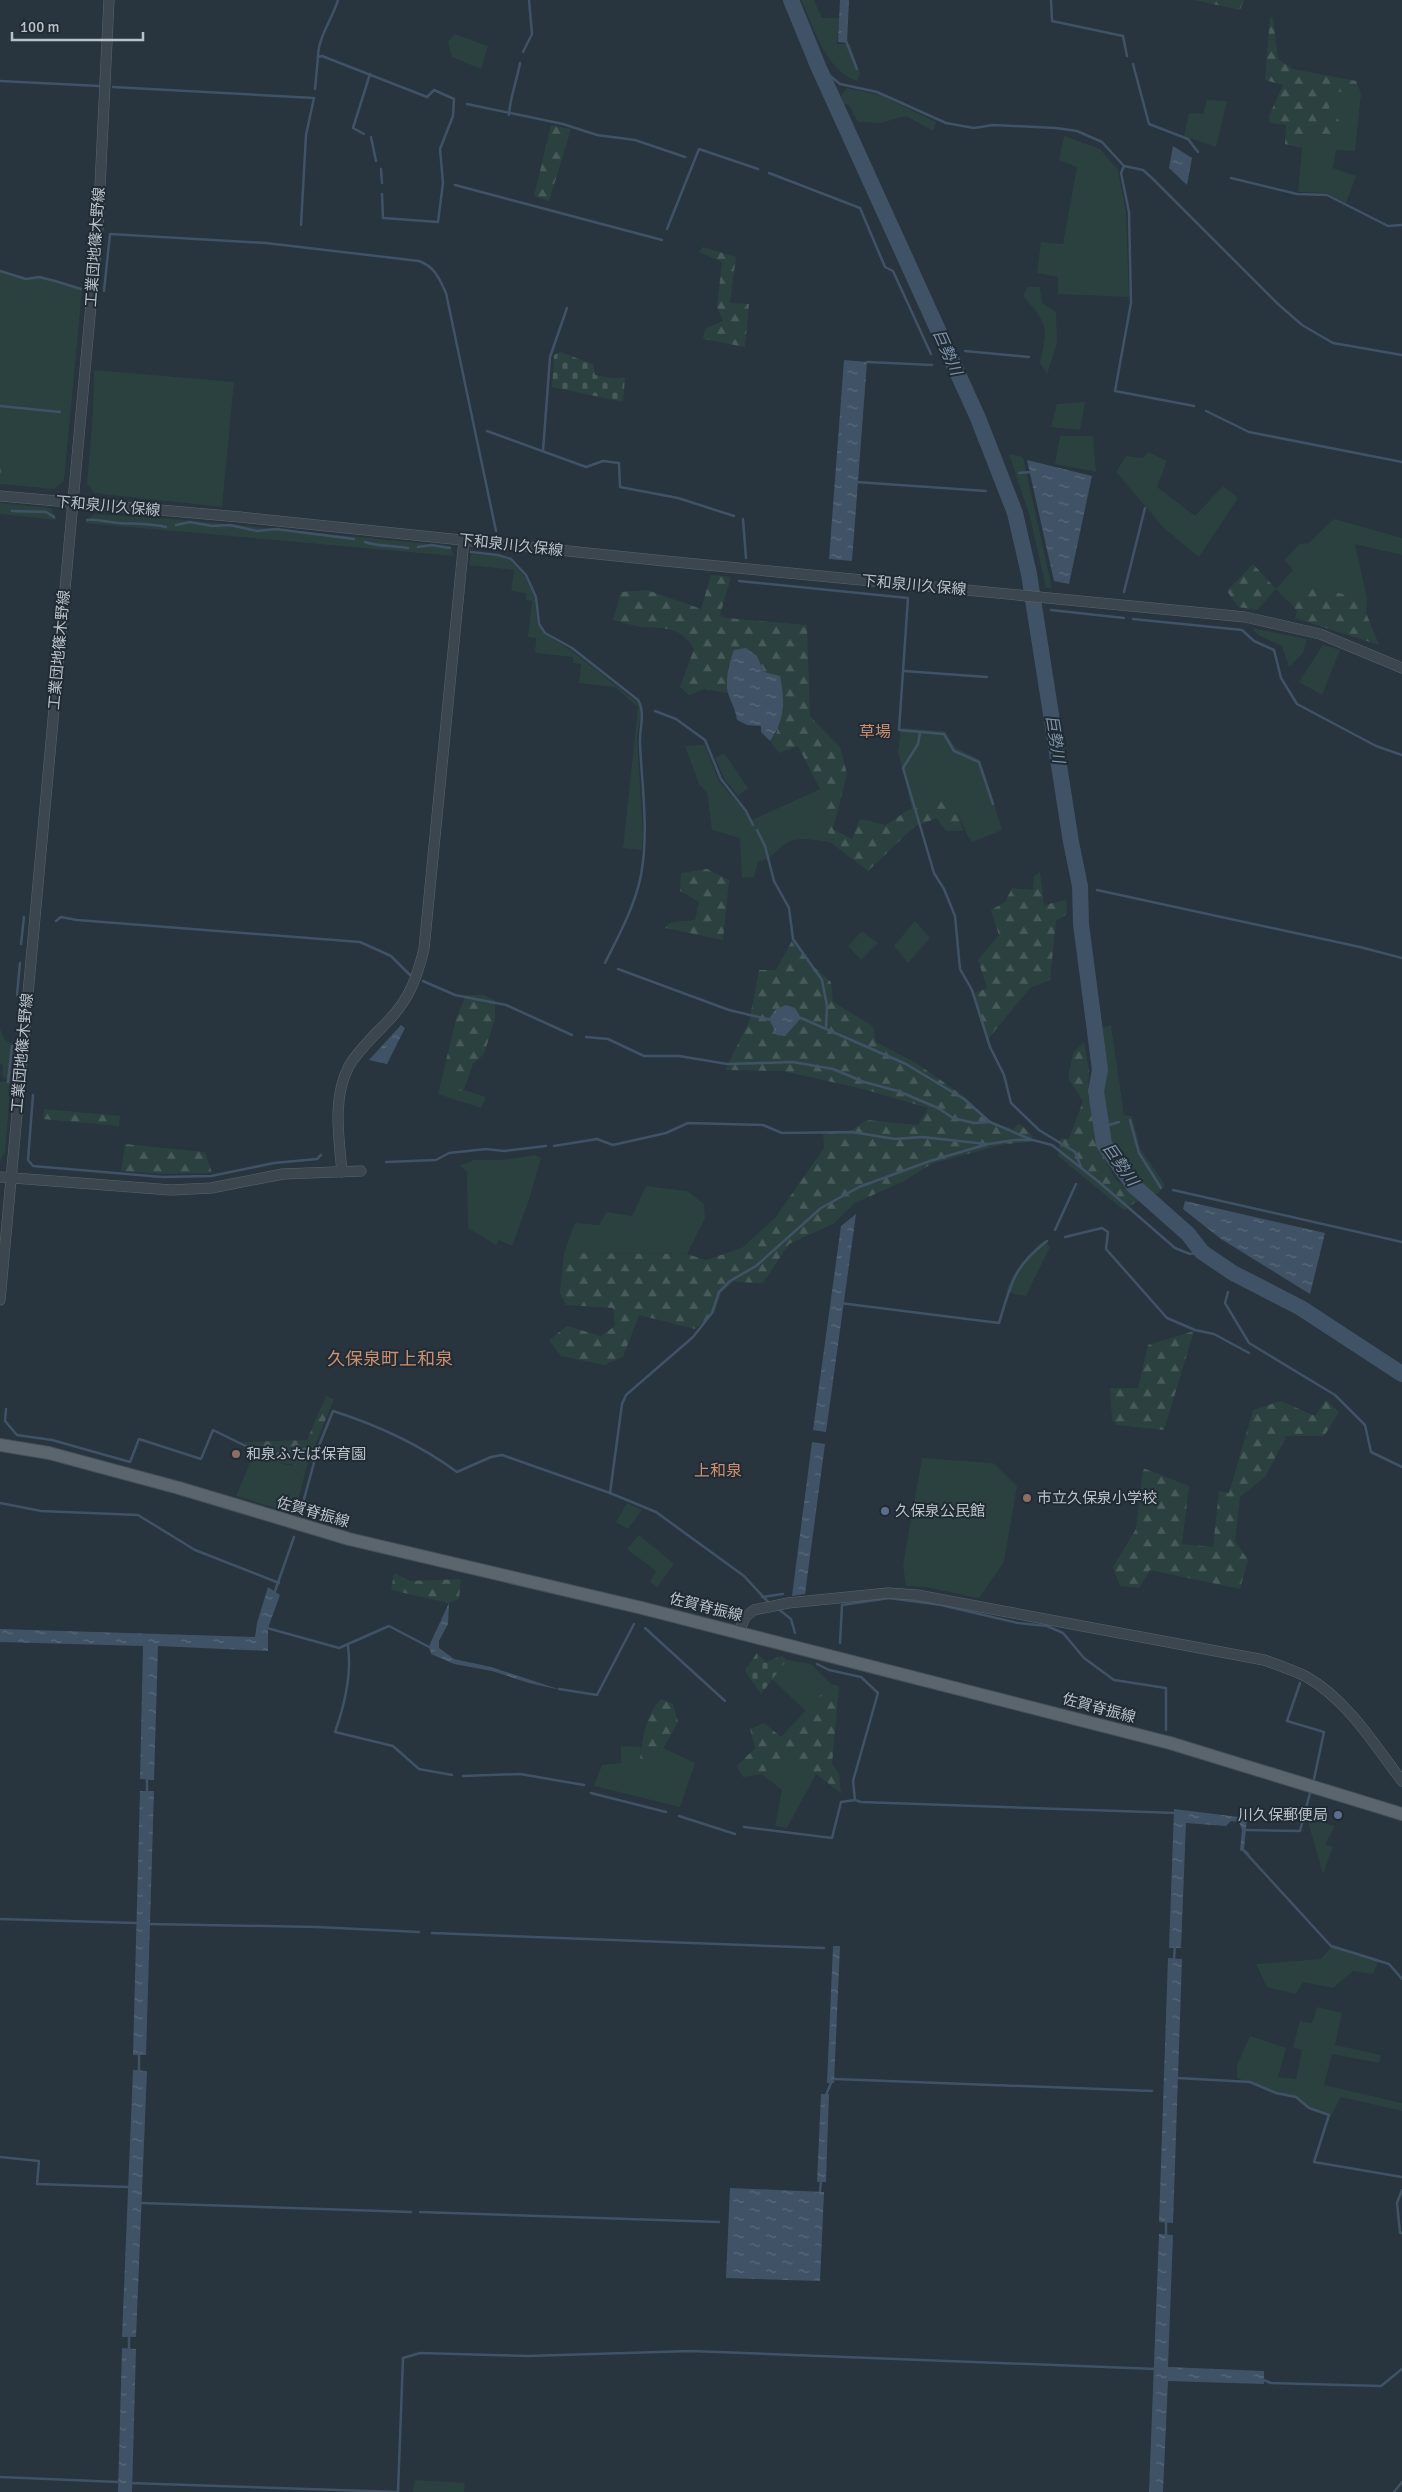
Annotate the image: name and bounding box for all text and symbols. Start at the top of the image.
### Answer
scale bar [12,10,144,42]
text: 100 m [20,18,60,36]
street label: 工業団地篠木野線 [82,187,108,307]
water label: 巨勢川 [928,326,967,380]
street label: 下和泉川久保線 [55,492,161,520]
street label: 下和泉川久保線 [458,531,564,559]
street label: 下和泉川久保線 [861,571,967,599]
street label: 工業団地篠木野線 [45,589,73,711]
water label: 巨勢川 [1041,714,1069,766]
district label: 草場 [859,722,891,742]
street label: 工業団地篠木野線 [8,992,36,1114]
water label: 巨勢川 [1098,1139,1143,1192]
district label: 久保泉町上和泉 [327,1348,453,1370]
place label: 和泉ふたば保育園 [246,1445,366,1463]
marker: 和泉ふたば保育園 [230,1448,242,1460]
district label: 上和泉 [694,1461,742,1481]
place label: 市立久保泉小学校 [1037,1489,1157,1507]
marker: 市立久保泉小学校 [1021,1492,1033,1504]
street label: 佐賀脊振線 [274,1493,352,1531]
place label: 久保泉公民館 [895,1502,985,1520]
marker: 久保泉公民館 [879,1505,891,1517]
street label: 佐賀脊振線 [667,1589,745,1625]
street label: 佐賀脊振線 [1060,1690,1138,1726]
place label: 川久保郵便局 [1238,1806,1328,1824]
marker: 川久保郵便局 [1332,1809,1344,1821]

